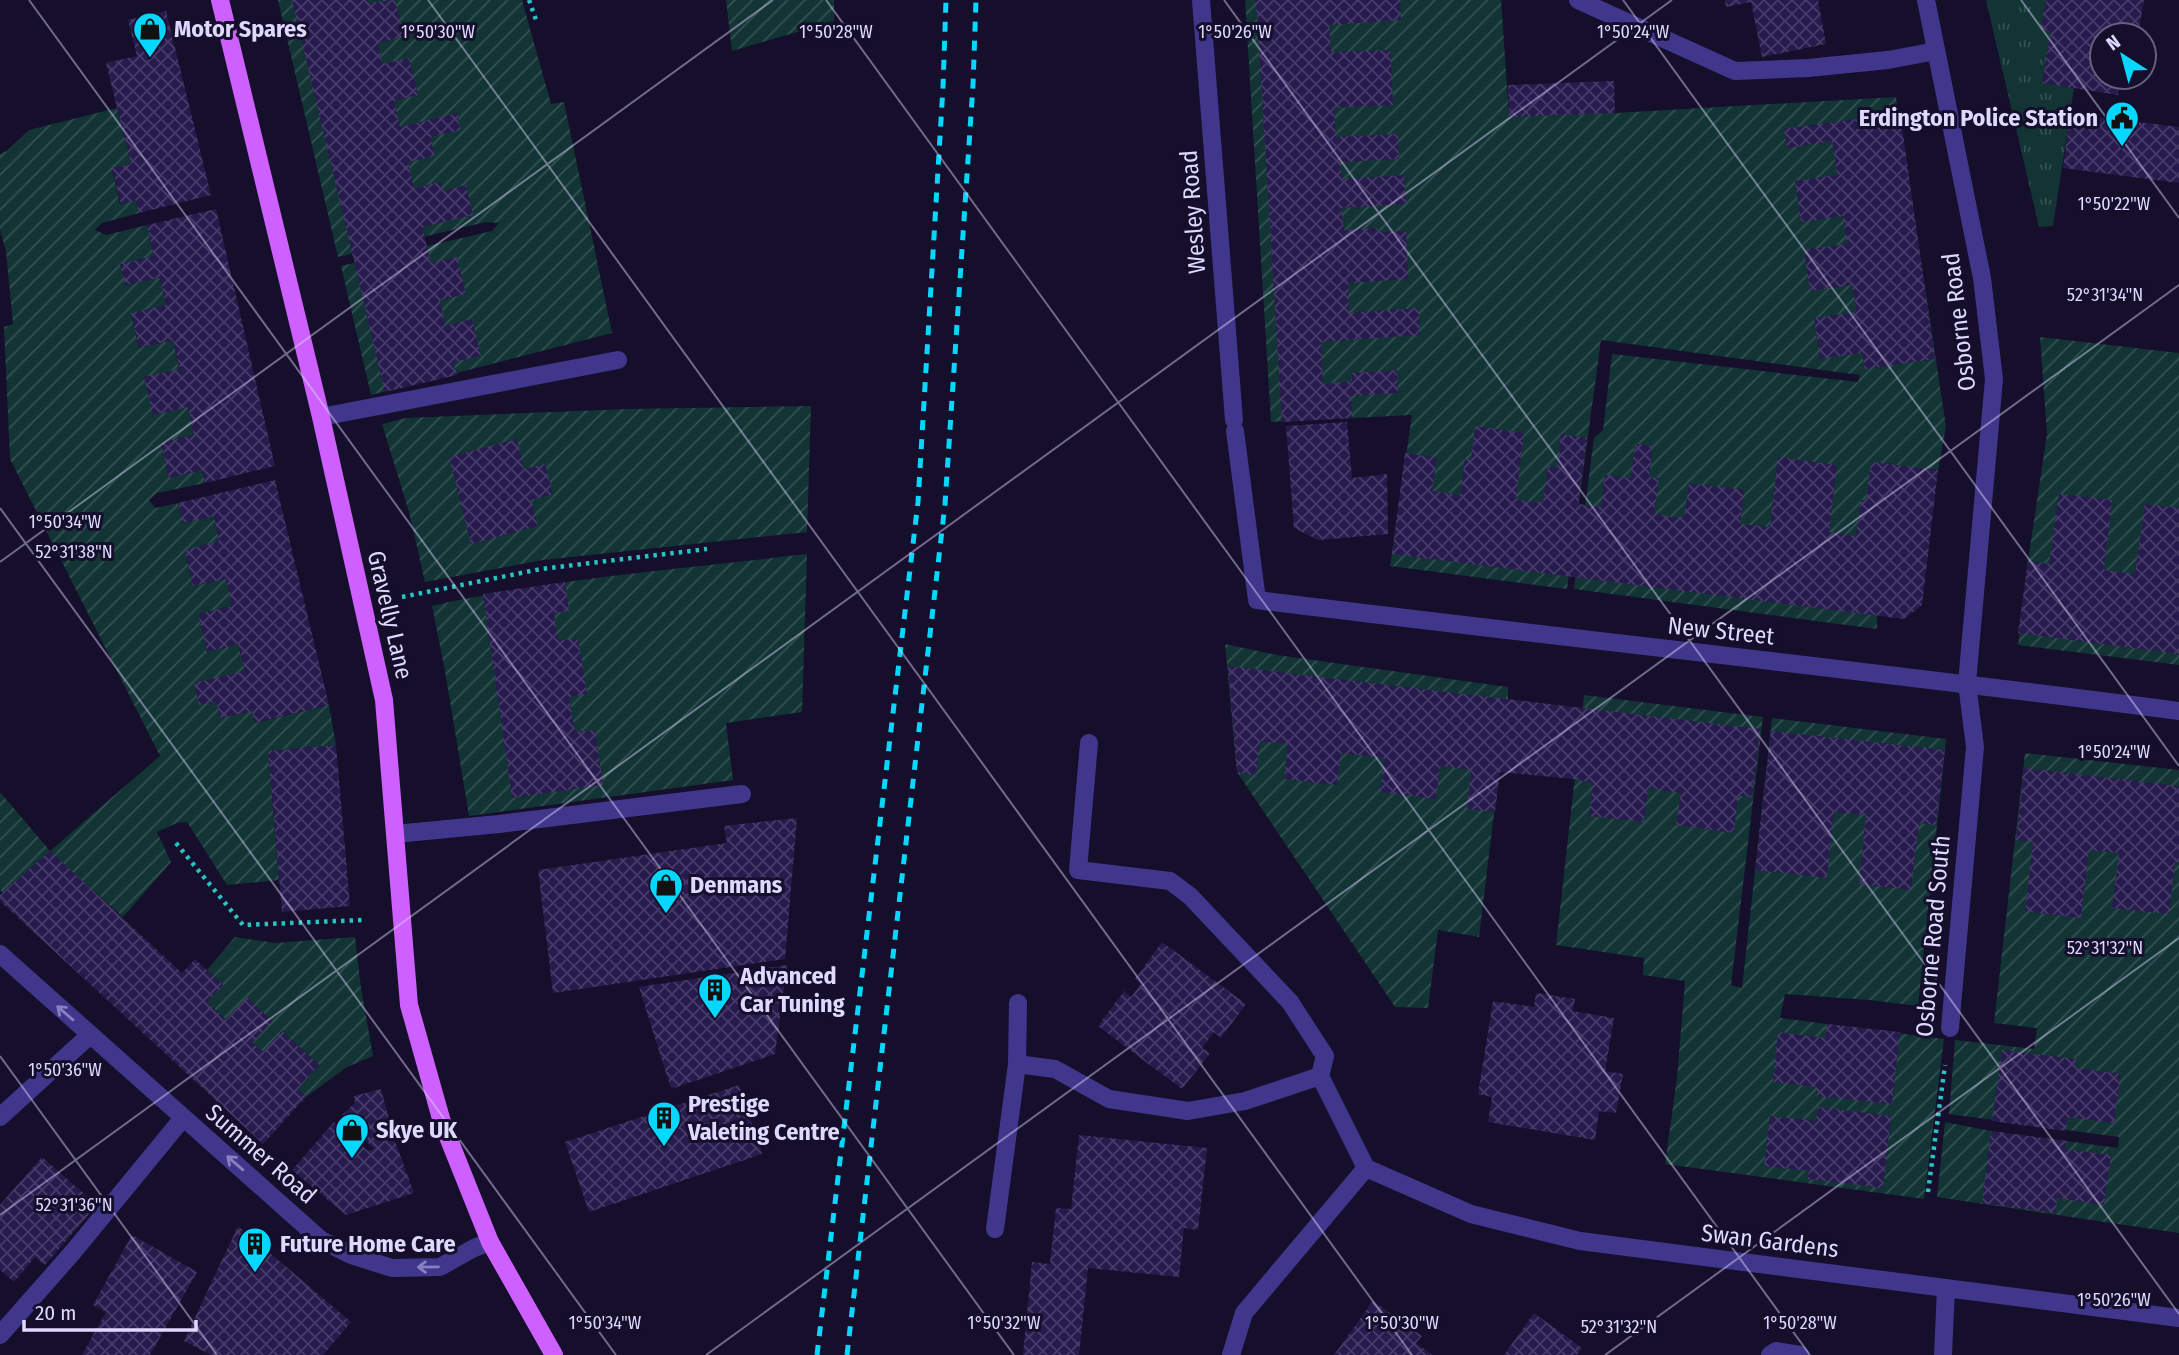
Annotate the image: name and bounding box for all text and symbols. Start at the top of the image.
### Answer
shop icon: Motor Spares [131,10,169,59]
place label: Motor Spares [174,15,307,43]
text: 1°50'30"W [401,21,476,43]
text: 1°50'28"W [799,21,873,43]
text: 1°50'26"W [1198,21,1272,43]
text: 1°50'24"W [1597,21,1670,43]
north arrow [2088,21,2158,91]
text: N [2102,30,2125,55]
public building icon: Erdington Police Station [2103,99,2141,148]
place label: Erdington Police Station [1859,104,2098,132]
street label: Wesley Road [1175,149,1211,275]
text: 1°50'22"W [2078,193,2151,215]
street label: Osborne Road [1937,251,1981,393]
text: 52°31'34"N [2067,284,2143,306]
text: 1°50'34"W [29,511,102,533]
text: 52°31'38"N [35,541,113,563]
street label: Gravelly Lane [362,548,418,682]
street label: New Street [1666,611,1776,651]
text: 1°50'24"W [2078,741,2151,763]
street label: Osborne Road South [1910,834,1956,1038]
shop icon: Denmans [647,866,685,915]
place label: Denmans [690,871,783,899]
text: 52°31'32"N [2067,937,2143,959]
place label: Advanced Car Tuning [739,962,845,1018]
building icon: Advanced Car Tuning [696,971,734,1020]
one-way arrow [57,1004,74,1021]
text: 1°50'36"W [28,1059,102,1081]
place label: Prestige Valeting Centre [687,1090,840,1146]
street label: Summer Road [200,1098,322,1210]
building icon: Prestige Valeting Centre [645,1099,683,1148]
shop icon: Skye UK [333,1111,371,1160]
place label: Skye UK [376,1116,458,1144]
one-way arrow [227,1155,244,1172]
text: 52°31'36"N [35,1194,113,1216]
street label: Swan Gardens [1700,1219,1840,1263]
building icon: Future Home Care [236,1225,274,1274]
place label: Future Home Care [280,1230,456,1258]
one-way arrow [417,1261,440,1274]
scale bar [24,1288,196,1332]
text: 1°50'26"W [2077,1289,2151,1311]
text: 20 m [35,1300,76,1326]
text: 1°50'34"W [569,1312,642,1334]
text: 1°50'32"W [968,1312,1041,1334]
text: 1°50'30"W [1365,1312,1440,1334]
text: 1°50'28"W [1763,1312,1837,1334]
text: 52°31'32"N [1581,1316,1657,1338]

